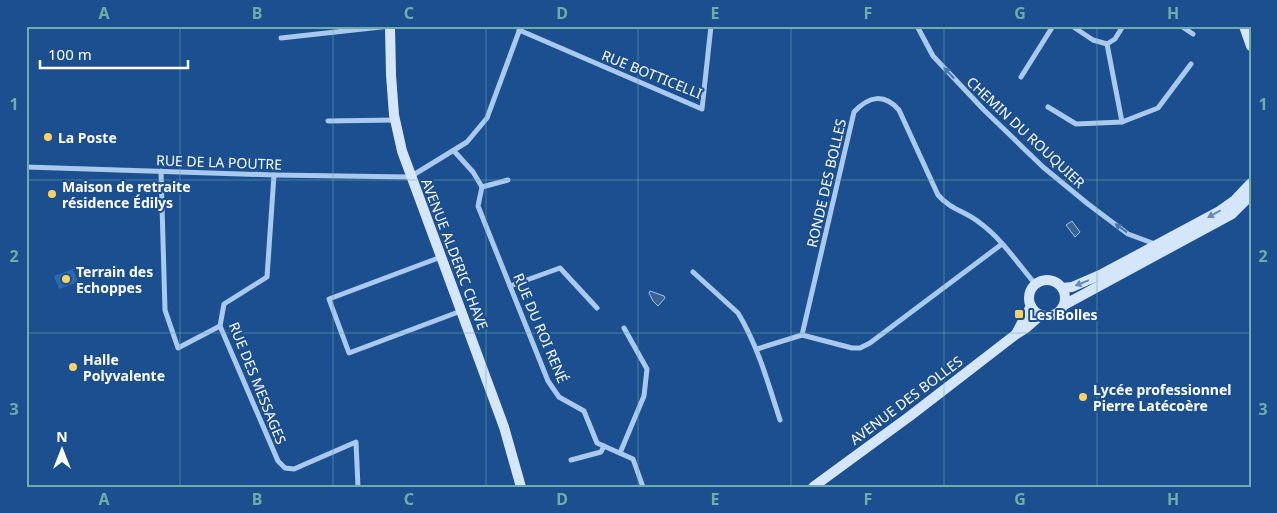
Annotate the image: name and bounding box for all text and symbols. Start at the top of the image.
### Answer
text: A [98,2,110,24]
text: B [252,2,262,24]
text: C [404,2,414,24]
text: D [556,2,568,24]
text: E [711,2,720,24]
text: F [864,2,872,24]
text: G [1014,2,1026,24]
text: H [1167,2,1179,24]
scale bar [40,38,188,70]
text: 100 m [48,44,92,64]
street label: RUE BOTTICELLI [599,45,705,103]
one-way arrow [943,67,954,79]
street label: CHEMIN DU ROUQUIER [963,72,1089,192]
text: 1 [9,93,19,115]
text: 1 [1258,93,1268,115]
street label: RONDE DES BOLLES [802,117,850,249]
place label: La Poste [58,128,117,147]
marker: La Poste [42,131,54,143]
street label: RUE DE LA POUTRE [156,150,282,174]
street label: AVENUE ALDERIC CHAVE [417,175,493,333]
place label: Maison de retraite résidence Édilys [62,177,191,212]
marker: Maison de retraite résidence Édilys [46,188,58,200]
one-way arrow [1207,209,1220,218]
one-way arrow [1115,223,1128,234]
text: 2 [9,245,19,267]
text: 2 [1258,245,1268,267]
place label: Terrain des Echoppes [76,262,153,297]
street label: RUE DU ROI RENÉ [509,270,573,386]
marker: Terrain des Echoppes [60,273,72,285]
one-way arrow [1074,279,1089,287]
place label: Les Bolles [1029,305,1098,324]
marker: Les Bolles [1013,308,1025,320]
street label: RUE DES MESSAGES [225,319,291,447]
place label: Halle Polyvalente [83,350,165,385]
street label: AVENUE DES BOLLES [846,351,966,449]
marker: Halle Polyvalente [67,361,79,373]
place label: Lycée professionnel Pierre Latécoère [1093,380,1231,415]
marker: Lycée professionnel Pierre Latécoère [1077,391,1089,403]
text: 3 [9,398,19,420]
text: 3 [1258,398,1268,420]
north arrow [38,426,88,476]
text: N [56,427,68,446]
text: A [98,488,110,510]
text: B [252,488,262,510]
text: C [404,488,414,510]
text: D [556,488,568,510]
text: E [711,488,720,510]
text: F [864,488,872,510]
text: G [1014,488,1026,510]
text: H [1167,488,1179,510]

